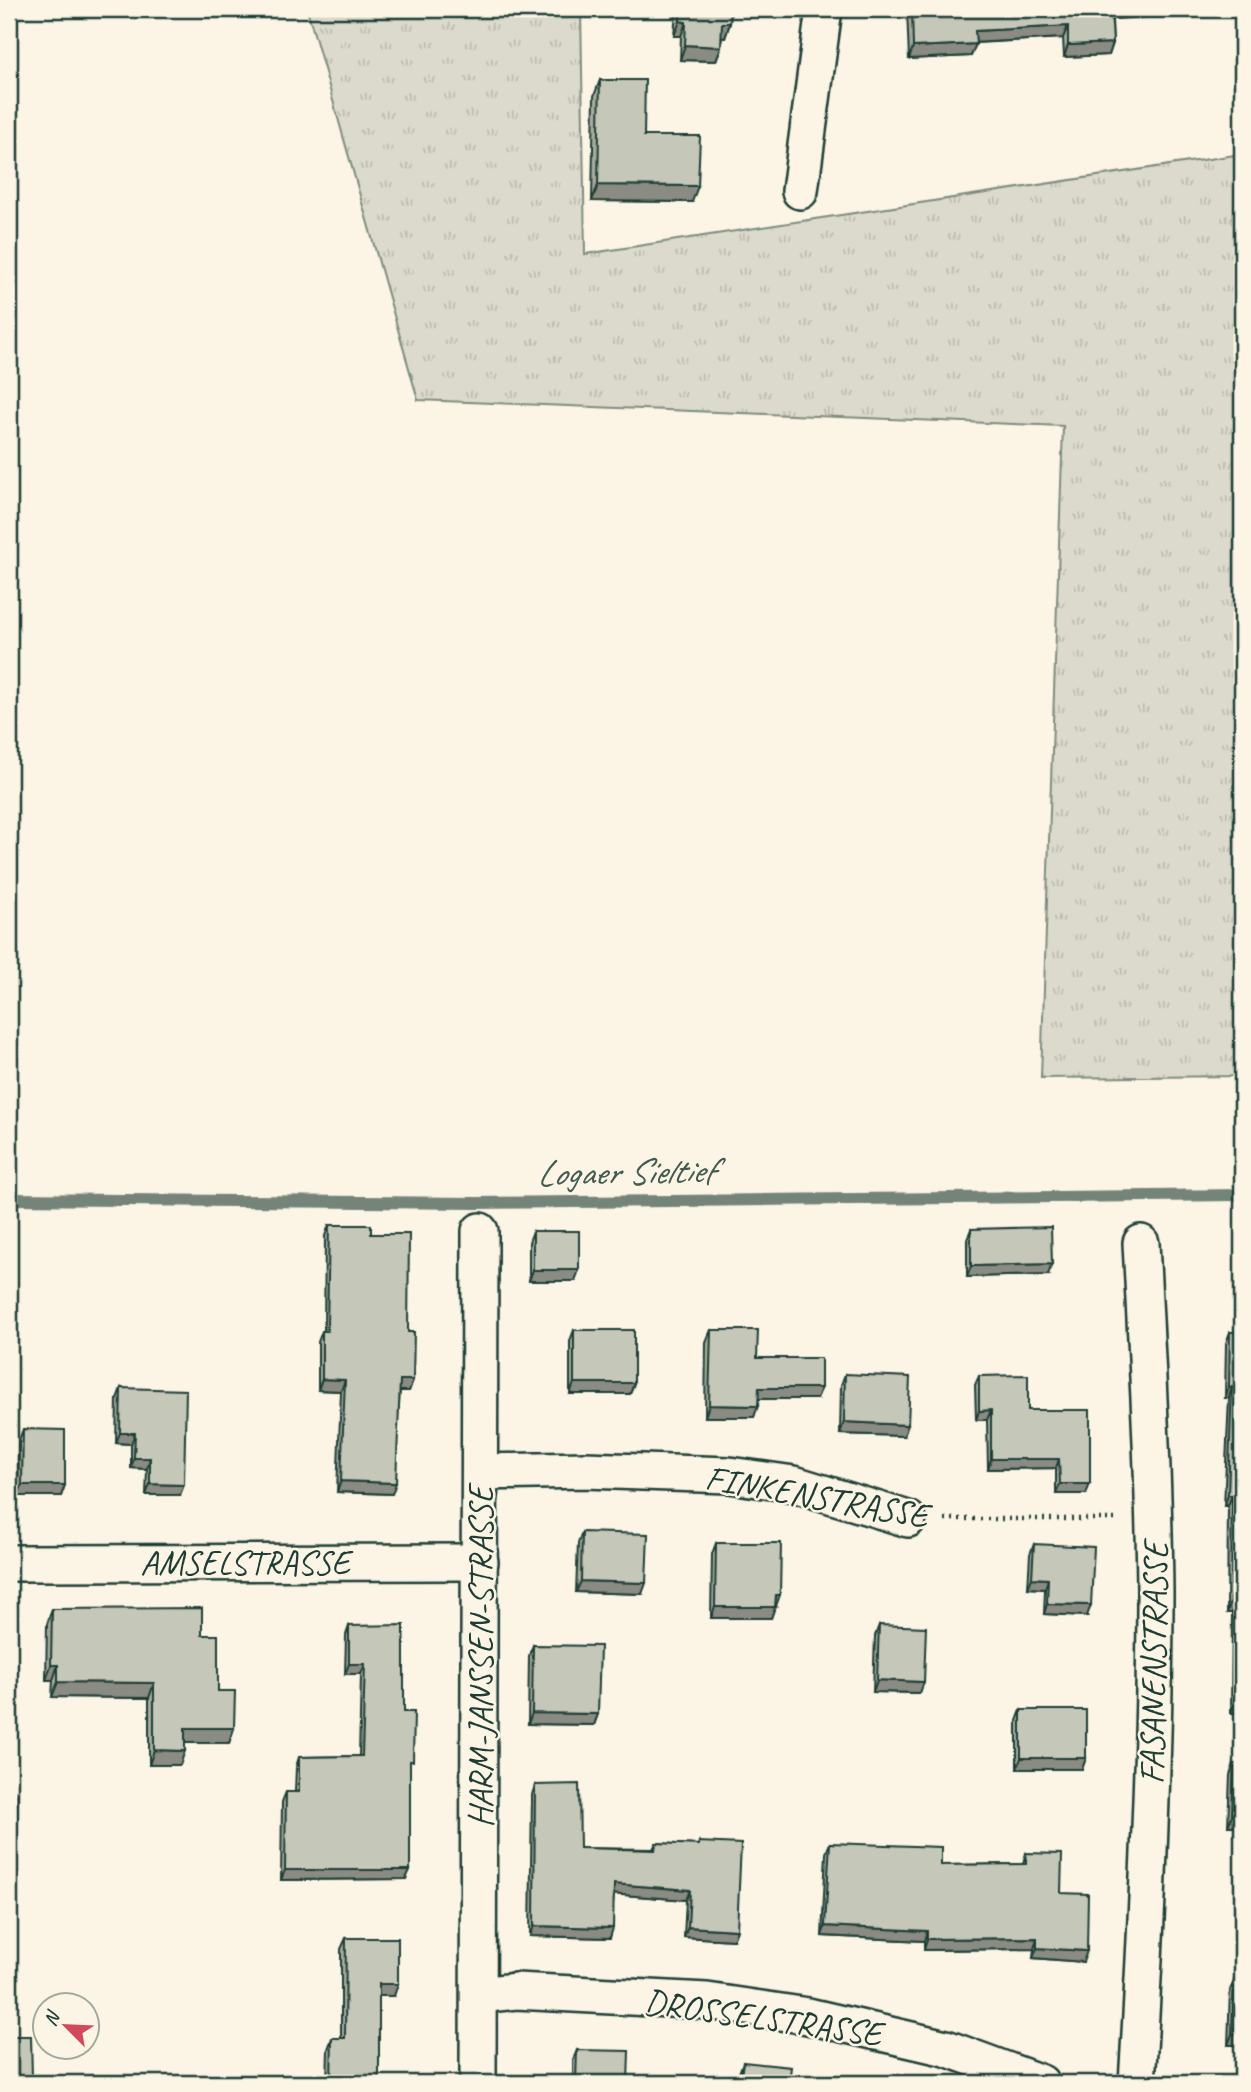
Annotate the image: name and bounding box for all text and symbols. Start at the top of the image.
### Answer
water label: Logaer Sieltief [536,1146,727,1197]
street label: FINKENSTRASSE [702,1455,936,1539]
street label: HARM-JANSSEN-STRASSE [458,1481,503,1828]
street label: FASANENSTRASSE [1129,1537,1178,1784]
street label: AMSELSTRASSE [140,1540,354,1585]
street label: DROSSELSTRASSE [642,1979,889,2057]
north arrow [32,1990,102,2060]
text: N [38,2006,66,2030]

